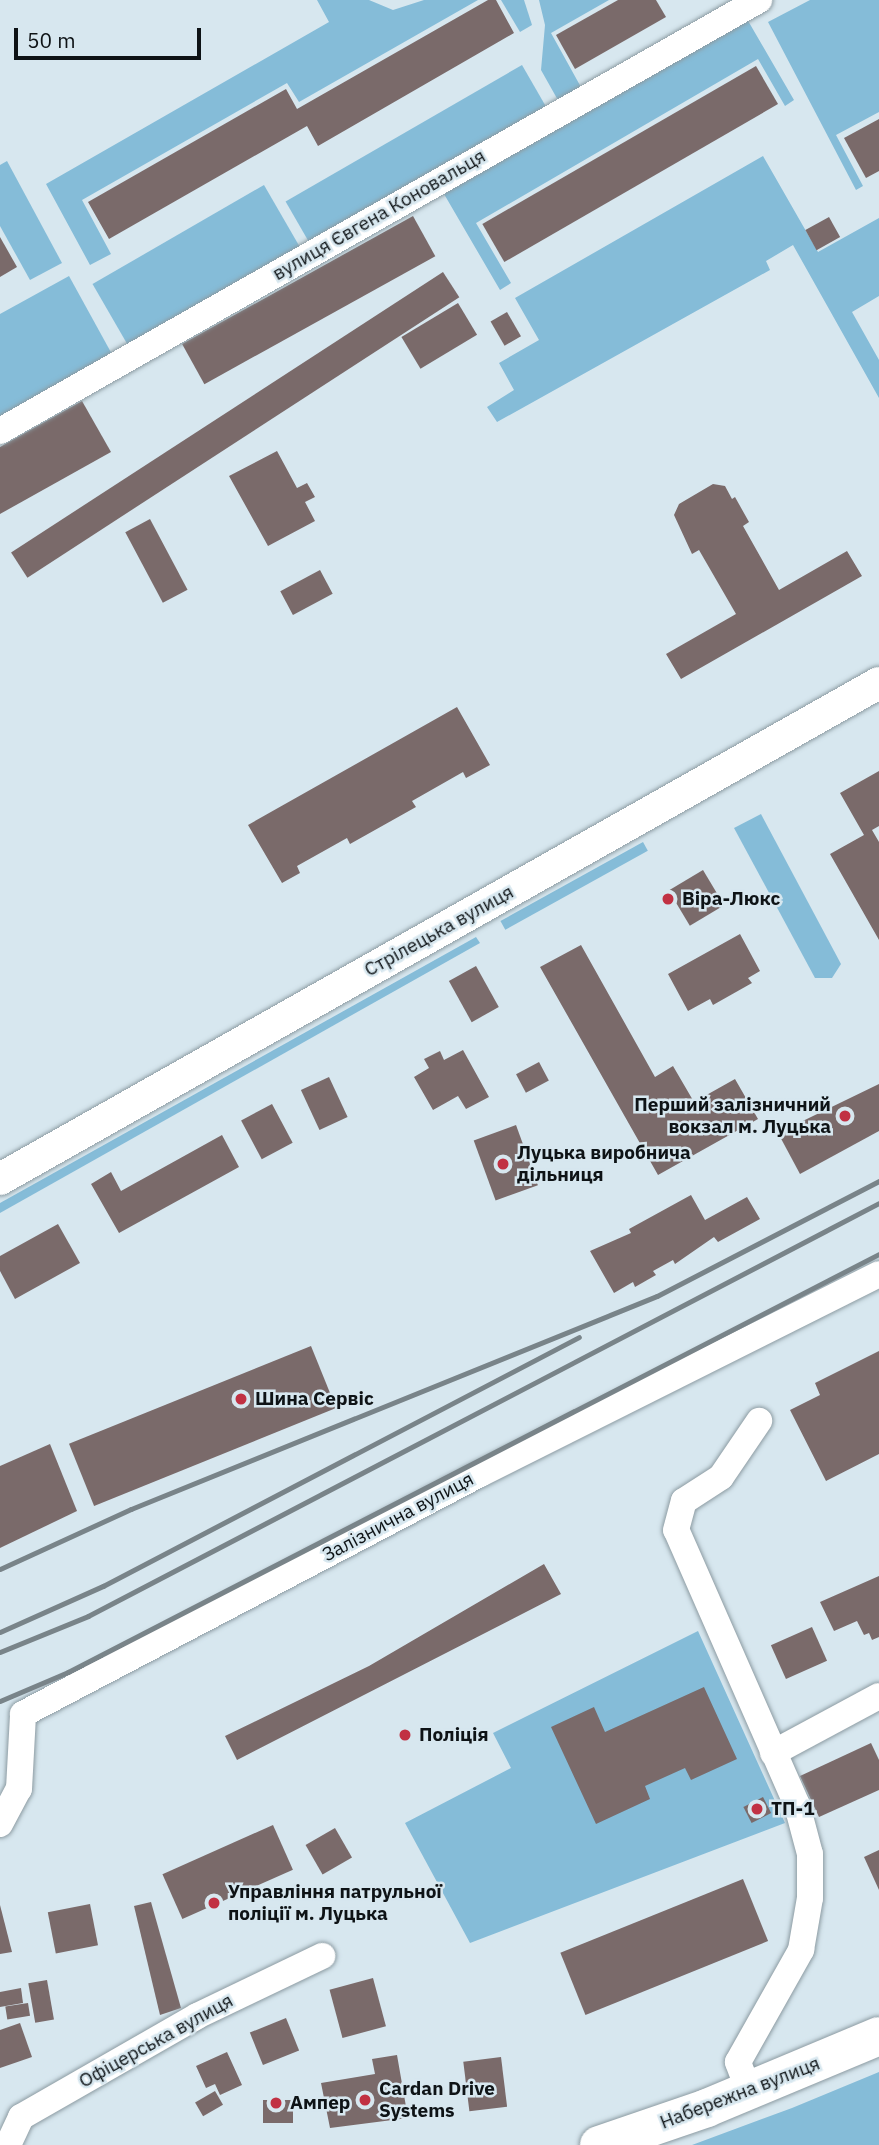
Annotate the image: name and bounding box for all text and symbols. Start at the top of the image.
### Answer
scale bar [18,14,205,58]
text: 50 m [27,26,76,54]
street label: вулиця Євгена Коновальця [269,145,489,285]
street label: Стрілецька вулиця [360,881,518,981]
place label: Віра-Люкс [682,888,780,910]
marker: Віра-Люкс [660,891,676,907]
place label: Перший залізничний вокзал м. Луцька [634,1094,831,1138]
marker: Перший залізничний вокзал м. Луцька [837,1108,853,1124]
place label: Луцька виробнича дільниця [517,1142,691,1186]
marker: Луцька виробнича дільниця [495,1156,511,1172]
place label: Шина Сервіс [255,1388,374,1410]
marker: Шина Сервіс [233,1391,249,1407]
street label: Залізнична вулиця [318,1467,478,1567]
place label: Поліція [419,1724,489,1746]
marker: Поліція [397,1727,413,1743]
place label: ТП-1 [771,1798,815,1820]
marker: ТП-1 [749,1801,765,1817]
place label: Управління патрульної поліції м. Луцька [228,1881,442,1925]
marker: Управління патрульної поліції м. Луцька [206,1895,222,1911]
street label: Офіцерська вулиця [75,1989,237,2093]
street label: Набережна вулиця [657,2052,823,2134]
place label: Cardan Drive Systems [379,2078,495,2122]
place label: Ампер [290,2092,350,2114]
marker: Cardan Drive Systems [357,2092,373,2108]
marker: Ампер [268,2095,284,2111]

